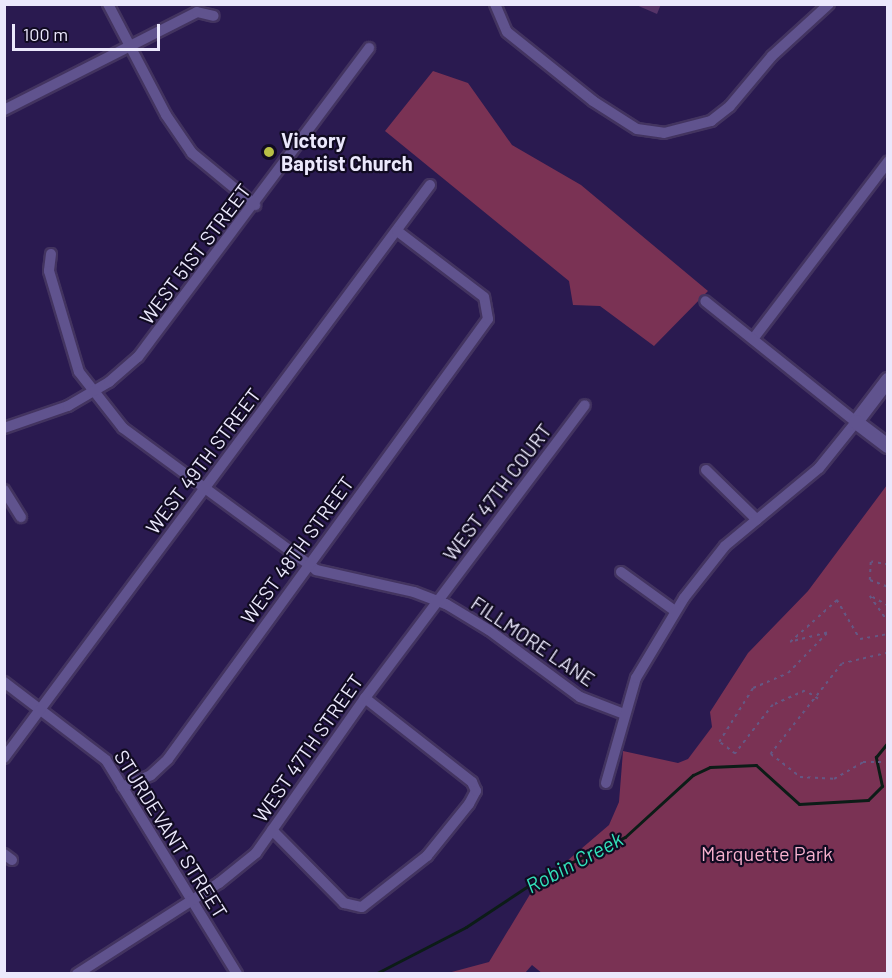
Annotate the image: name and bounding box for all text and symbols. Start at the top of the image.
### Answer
scale bar [15,12,164,50]
text: 100 m [23,23,68,45]
place label: Victory Baptist Church [281,128,413,175]
marker: Victory Baptist Church [262,145,276,159]
street label: WEST 51ST STREET [134,179,256,329]
street label: WEST 49TH STREET [140,383,266,539]
street label: WEST 47TH COURT [438,419,556,565]
street label: WEST 48TH STREET [235,472,359,628]
street label: FILLMORE LANE [467,591,599,691]
street label: WEST 47TH STREET [248,670,368,826]
street label: STURDEVANT STREET [109,745,233,923]
water label: Robin Creek [521,826,627,898]
park label: Marquette Park [701,841,833,865]

